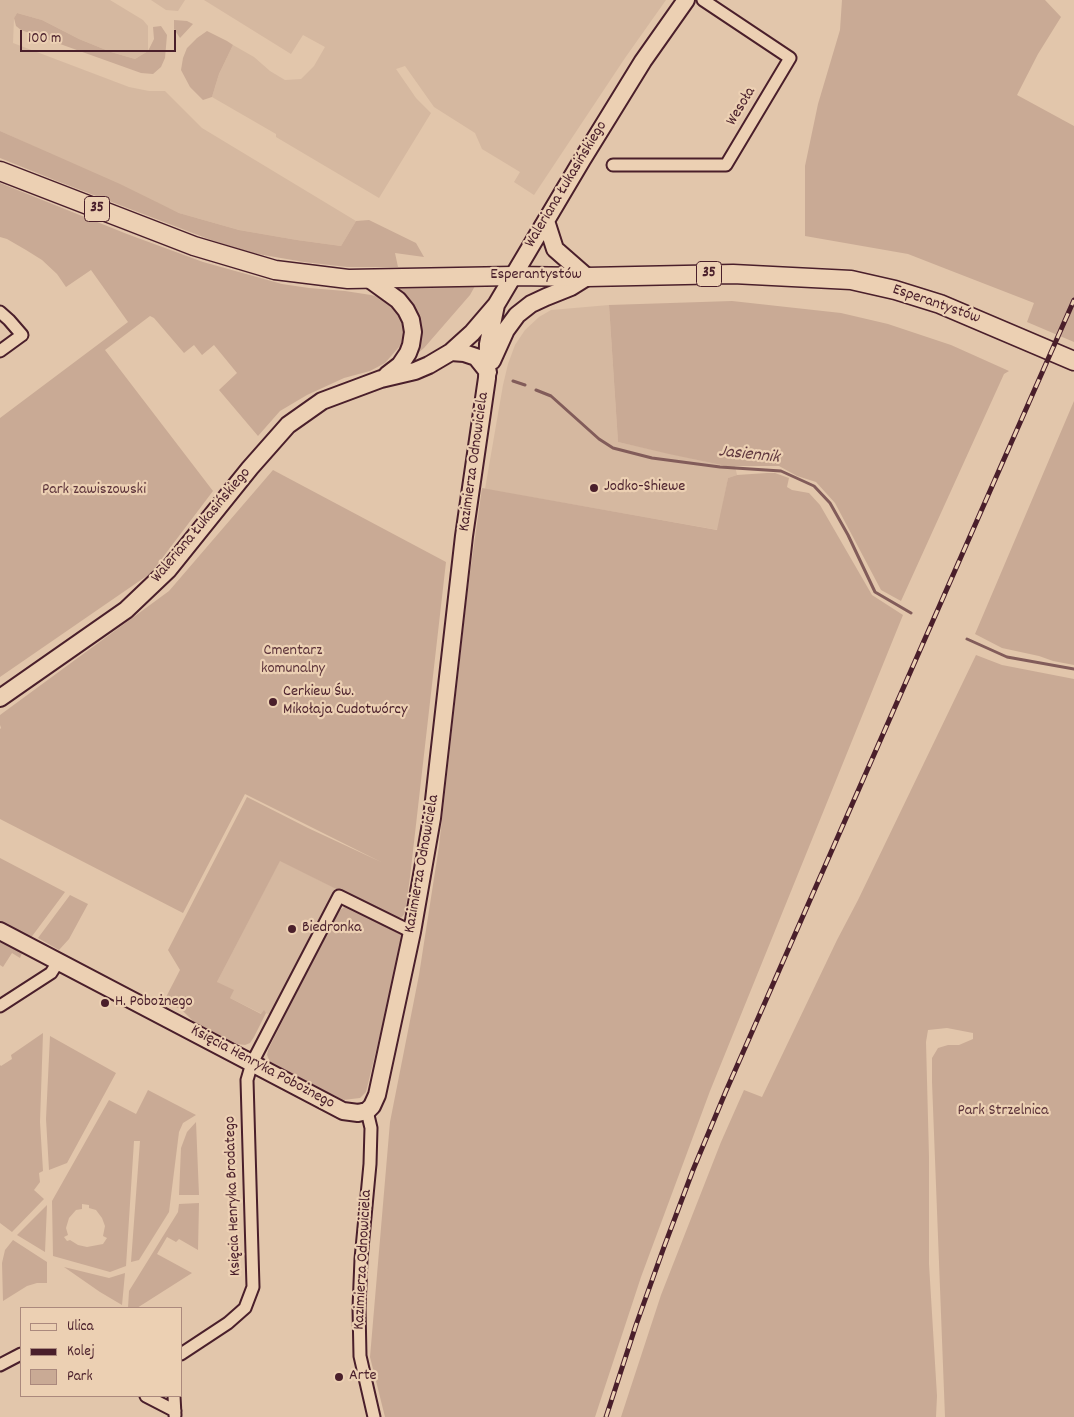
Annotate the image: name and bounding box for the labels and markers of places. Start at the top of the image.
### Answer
place label: Jodko-Shiewe [604,478,685,498]
marker: Jodko-Shiewe [588,482,600,494]
place label: Cerkiew Św. Mikołaja Cudotwórcy [283,683,407,721]
marker: Cerkiew Św. Mikołaja Cudotwórcy [267,696,279,708]
place label: Biedronka [302,919,362,939]
marker: Biedronka [286,923,298,935]
place label: H. Pobożnego [115,993,193,1013]
marker: H. Pobożnego [99,997,111,1009]
place label: Arte [349,1367,377,1387]
marker: Arte [333,1371,345,1383]

